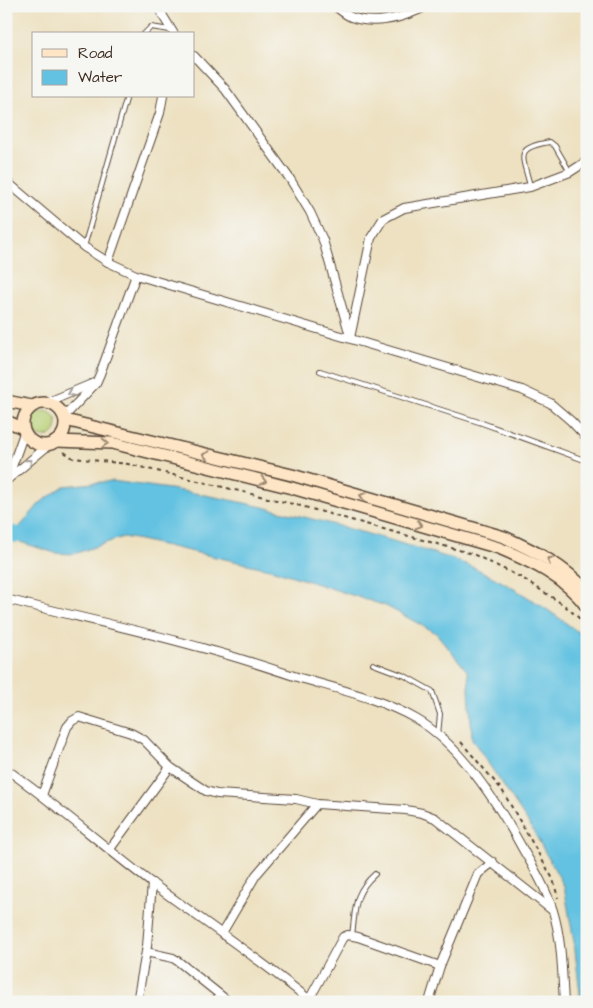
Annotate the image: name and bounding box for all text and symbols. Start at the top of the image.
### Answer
legend [32,32,195,98]
text: Road [78,43,113,64]
text: Water [78,67,122,88]
one-way arrow [67,386,76,397]
one-way arrow [101,437,109,448]
one-way arrow [202,450,211,461]
one-way arrow [23,459,32,467]
one-way arrow [258,475,266,485]
one-way arrow [360,491,368,501]
one-way arrow [415,519,423,530]
one-way arrow [546,556,555,566]

